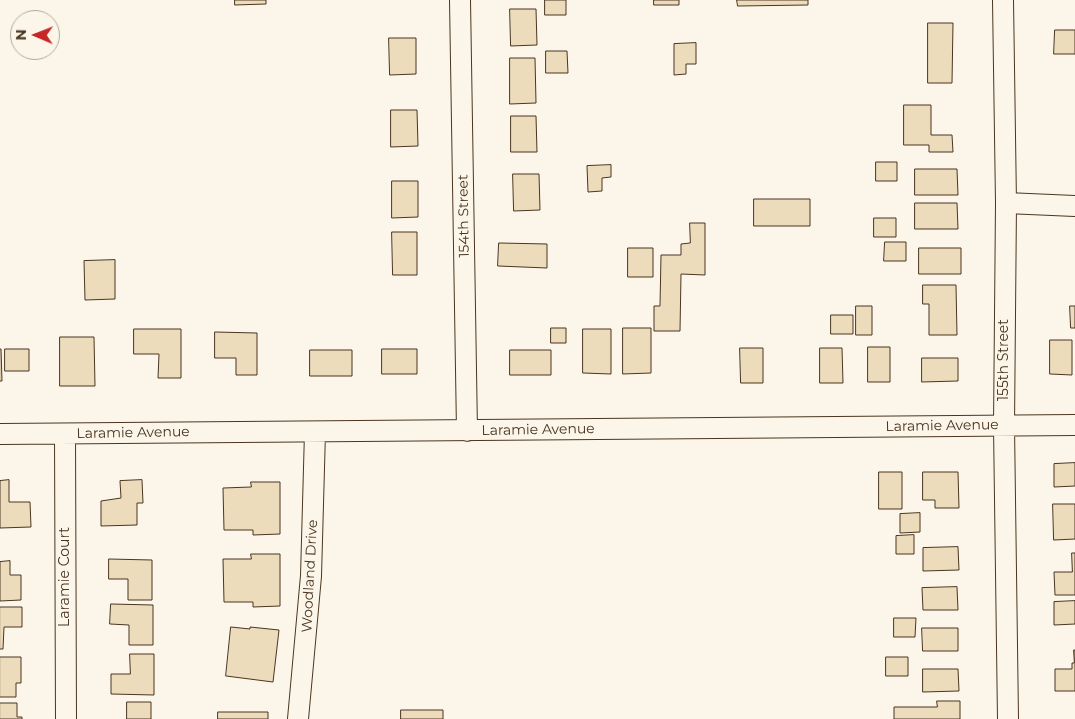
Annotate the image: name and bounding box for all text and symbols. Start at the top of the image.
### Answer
north arrow [10,10,60,60]
text: N [12,29,30,41]
street label: 154th Street [455,174,473,258]
street label: 155th Street [996,319,1012,401]
street label: Laramie Avenue [885,417,999,435]
street label: Laramie Avenue [481,421,595,439]
street label: Laramie Avenue [76,424,190,442]
street label: Woodland Drive [299,519,321,633]
street label: Laramie Court [57,527,73,627]

